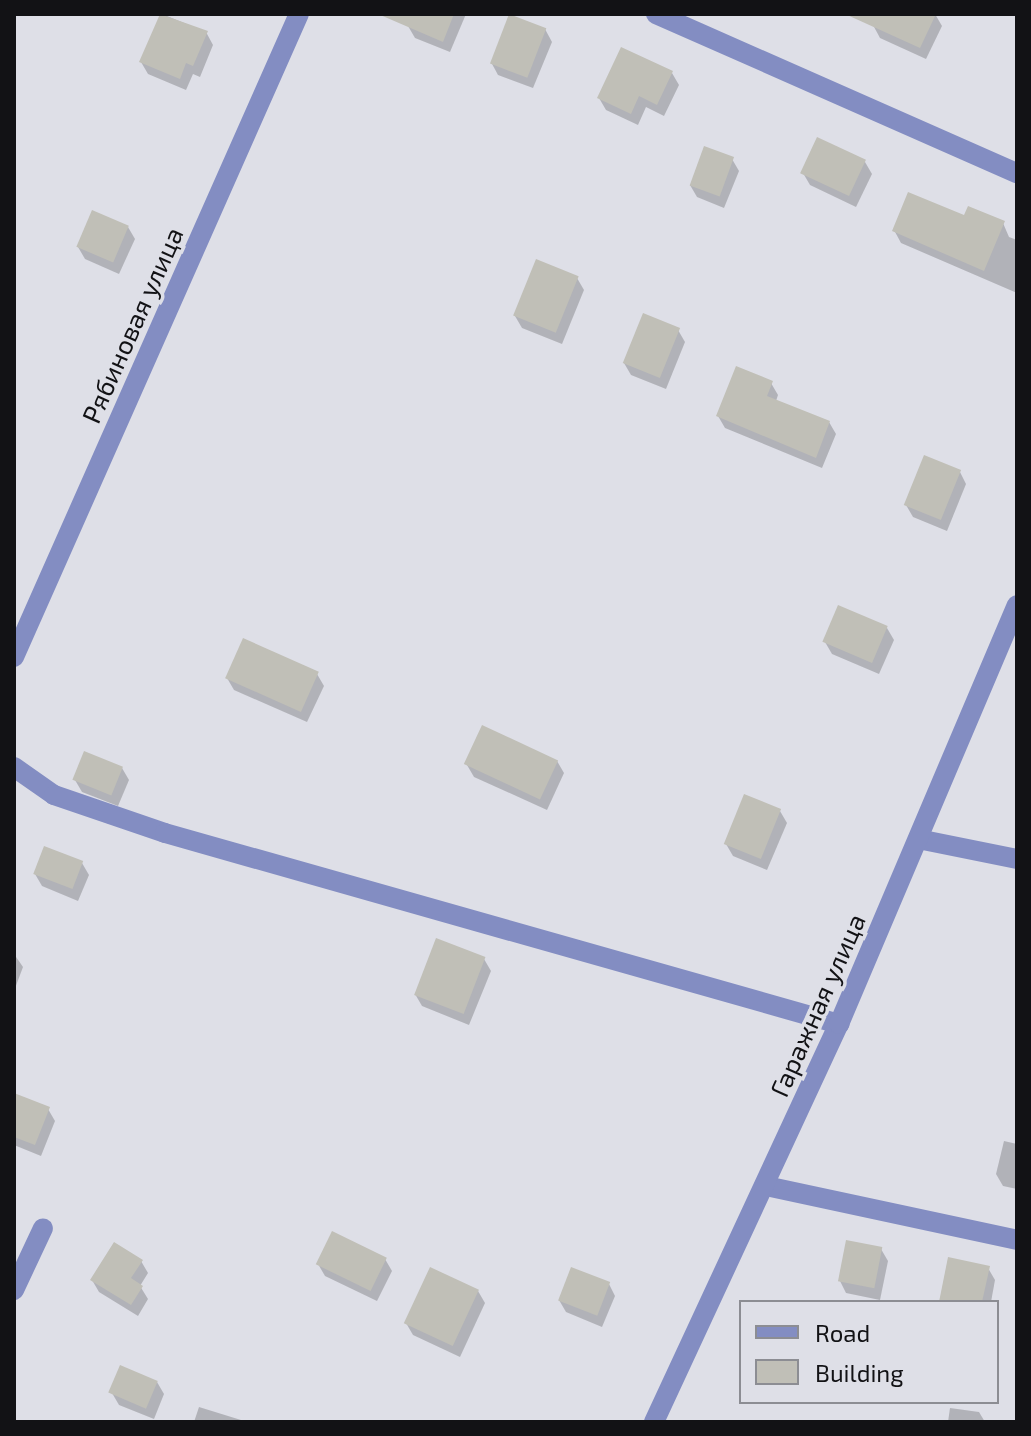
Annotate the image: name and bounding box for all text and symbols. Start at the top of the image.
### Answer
street label: Рябиновая улица [75,222,189,428]
street label: Гаражная улица [763,909,871,1101]
legend [739,1300,999,1404]
text: Road [815,1318,870,1347]
text: Building [815,1358,904,1387]

